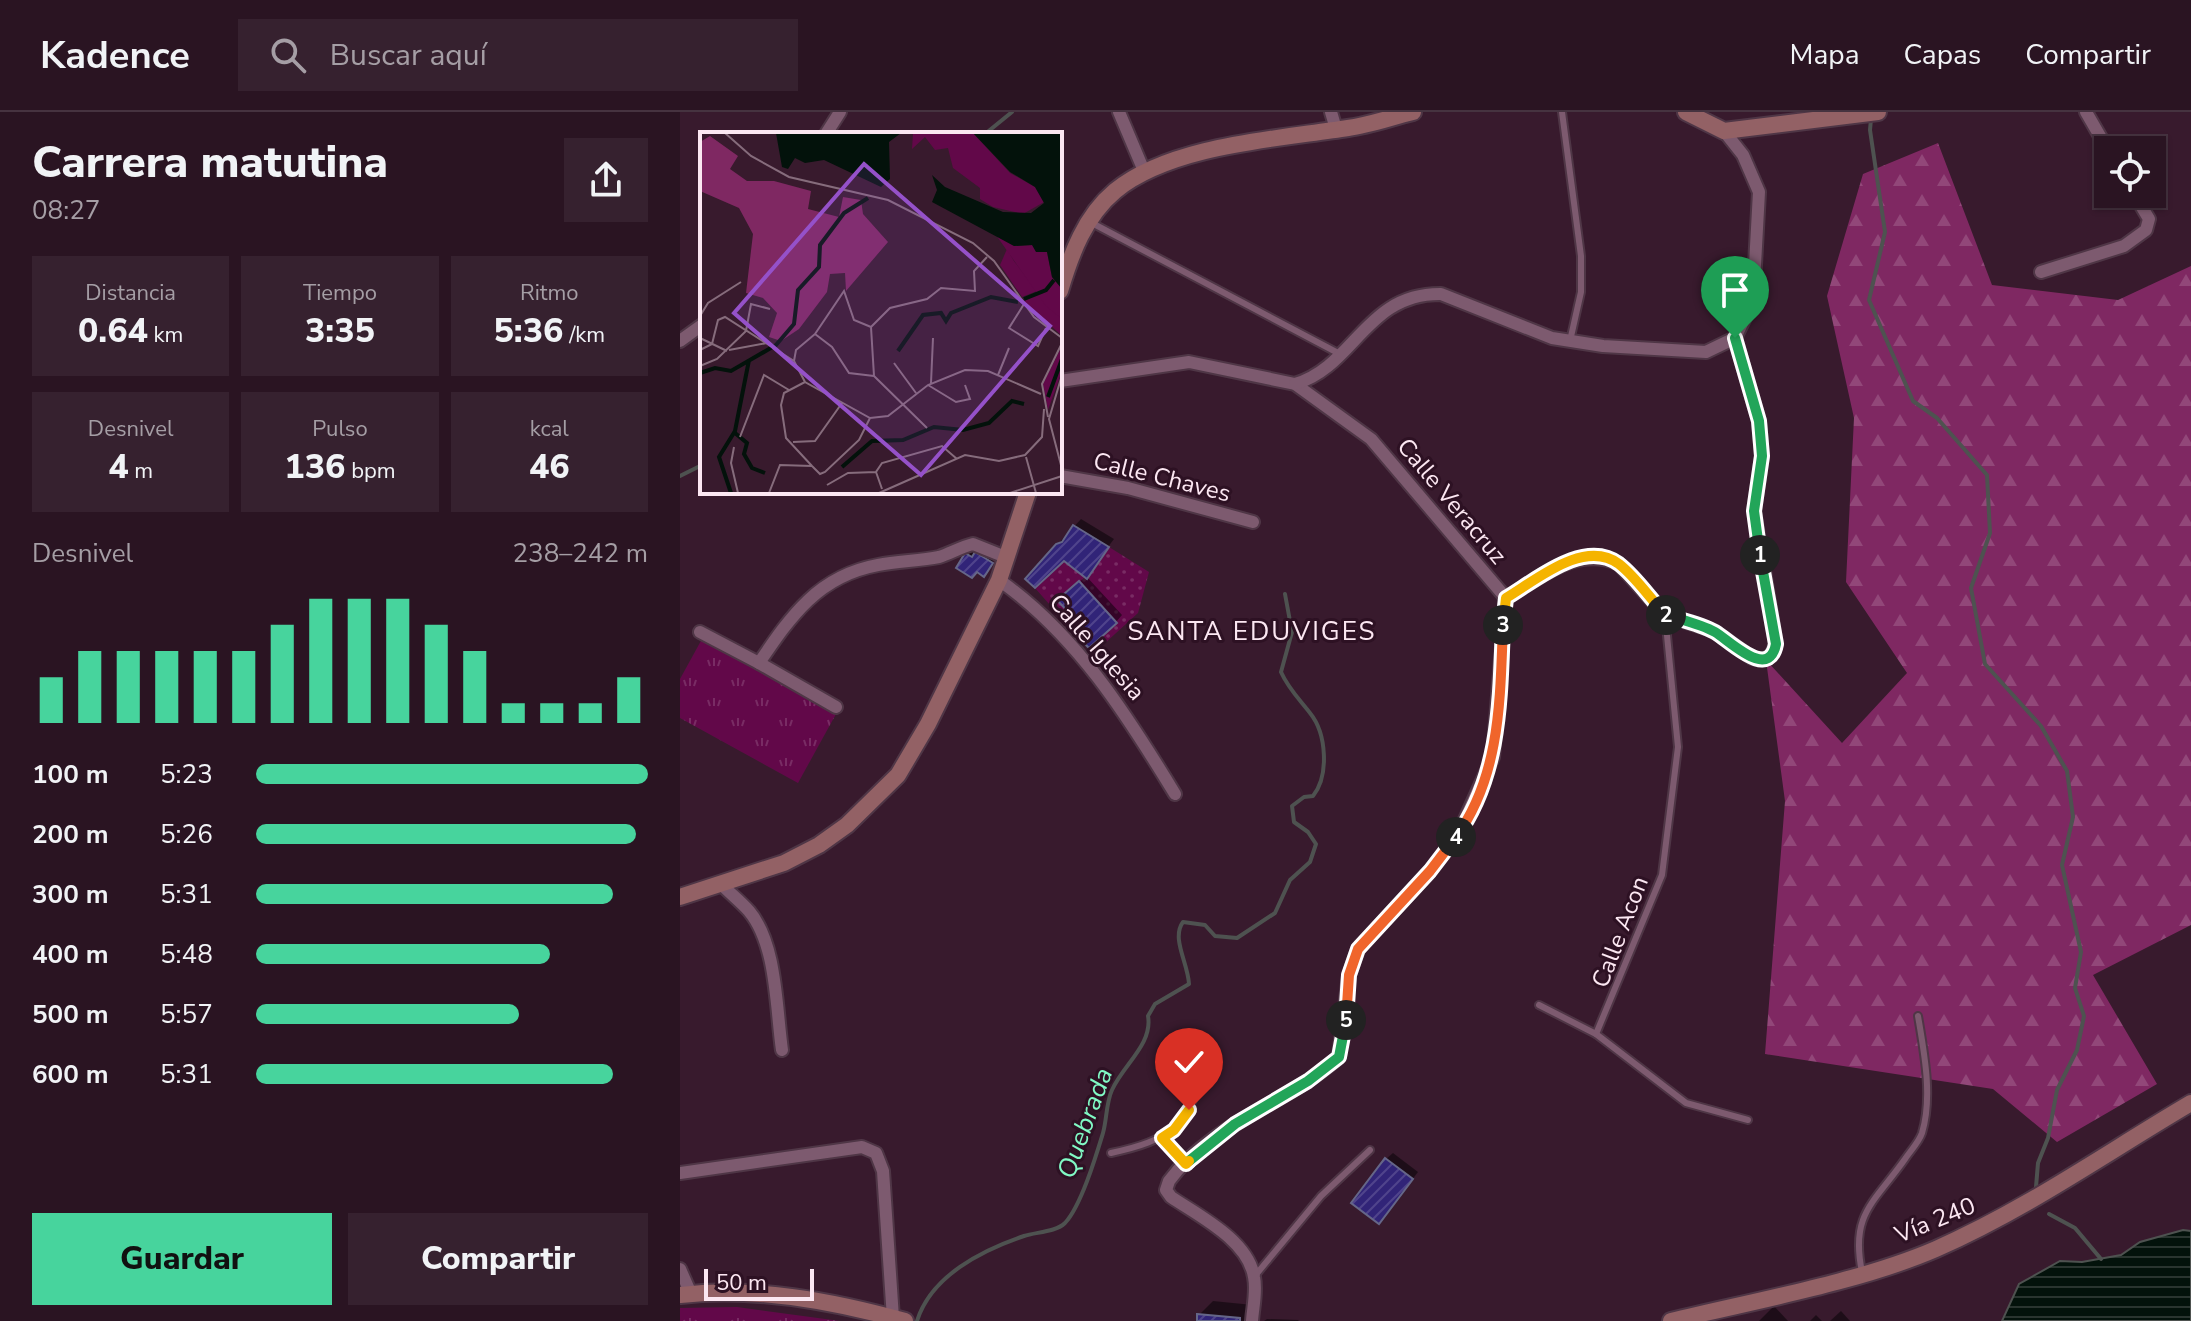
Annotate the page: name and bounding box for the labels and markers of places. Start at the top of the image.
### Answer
pin [1701,256,1769,338]
pin: 1 [1740,535,1780,575]
pin: 2 [1646,595,1686,635]
pin: 3 [1483,605,1523,645]
pin: 4 [1436,817,1476,857]
pin: 5 [1326,1000,1366,1040]
pin [1155,1028,1223,1110]

